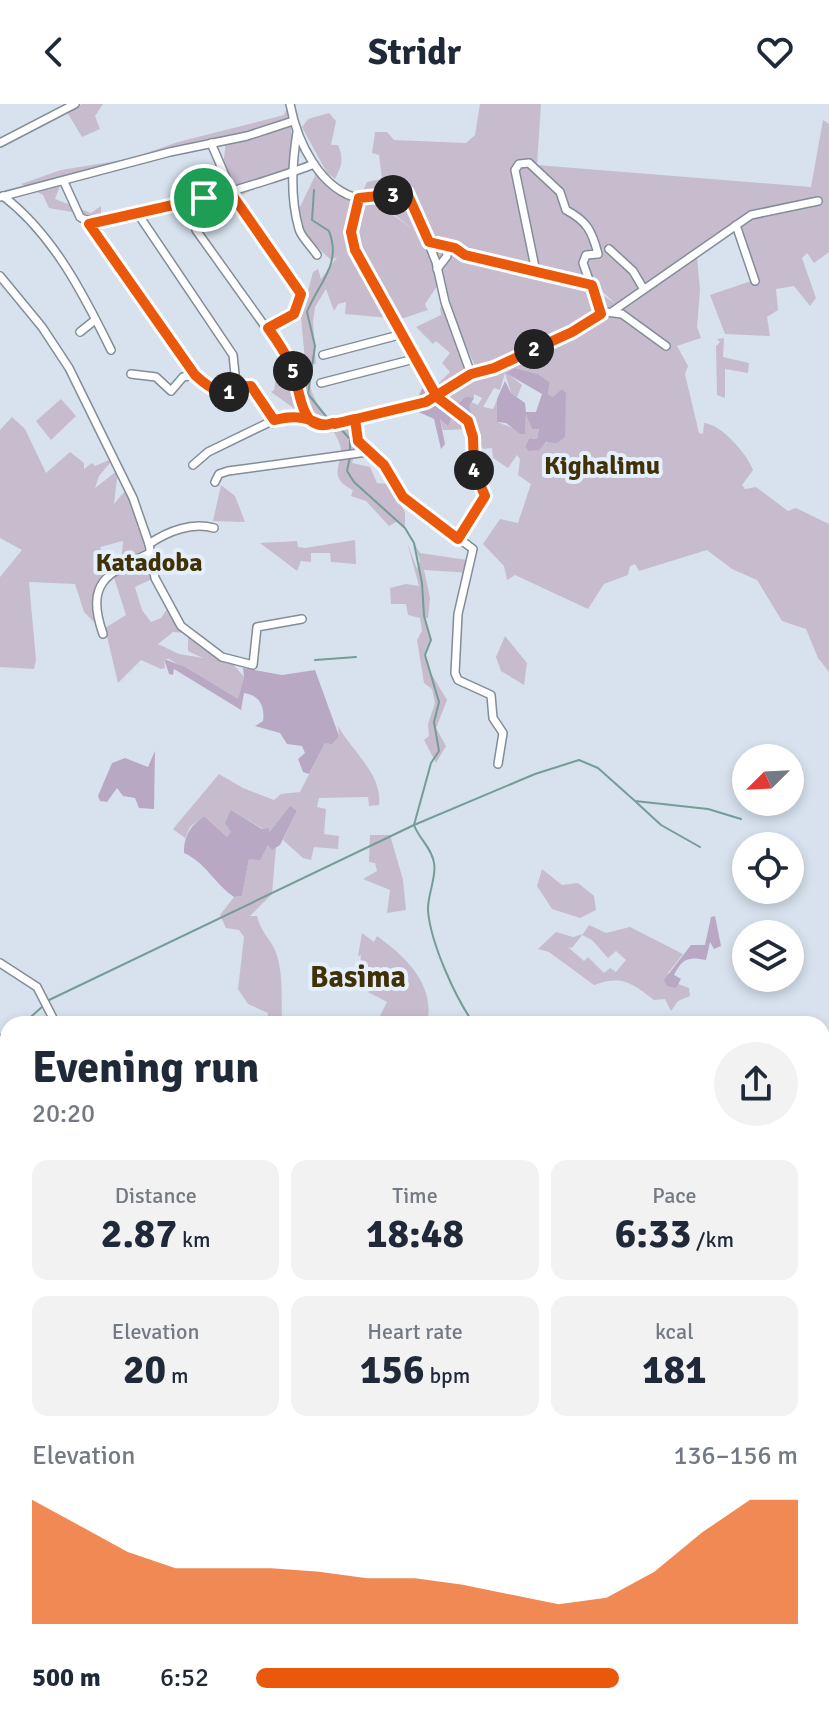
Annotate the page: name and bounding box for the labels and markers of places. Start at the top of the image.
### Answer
pin [170,164,238,232]
pin: 3 [373,175,413,215]
pin: 2 [514,329,554,369]
pin: 5 [273,351,313,391]
pin: 1 [209,372,249,412]
pin: 4 [454,450,494,490]

